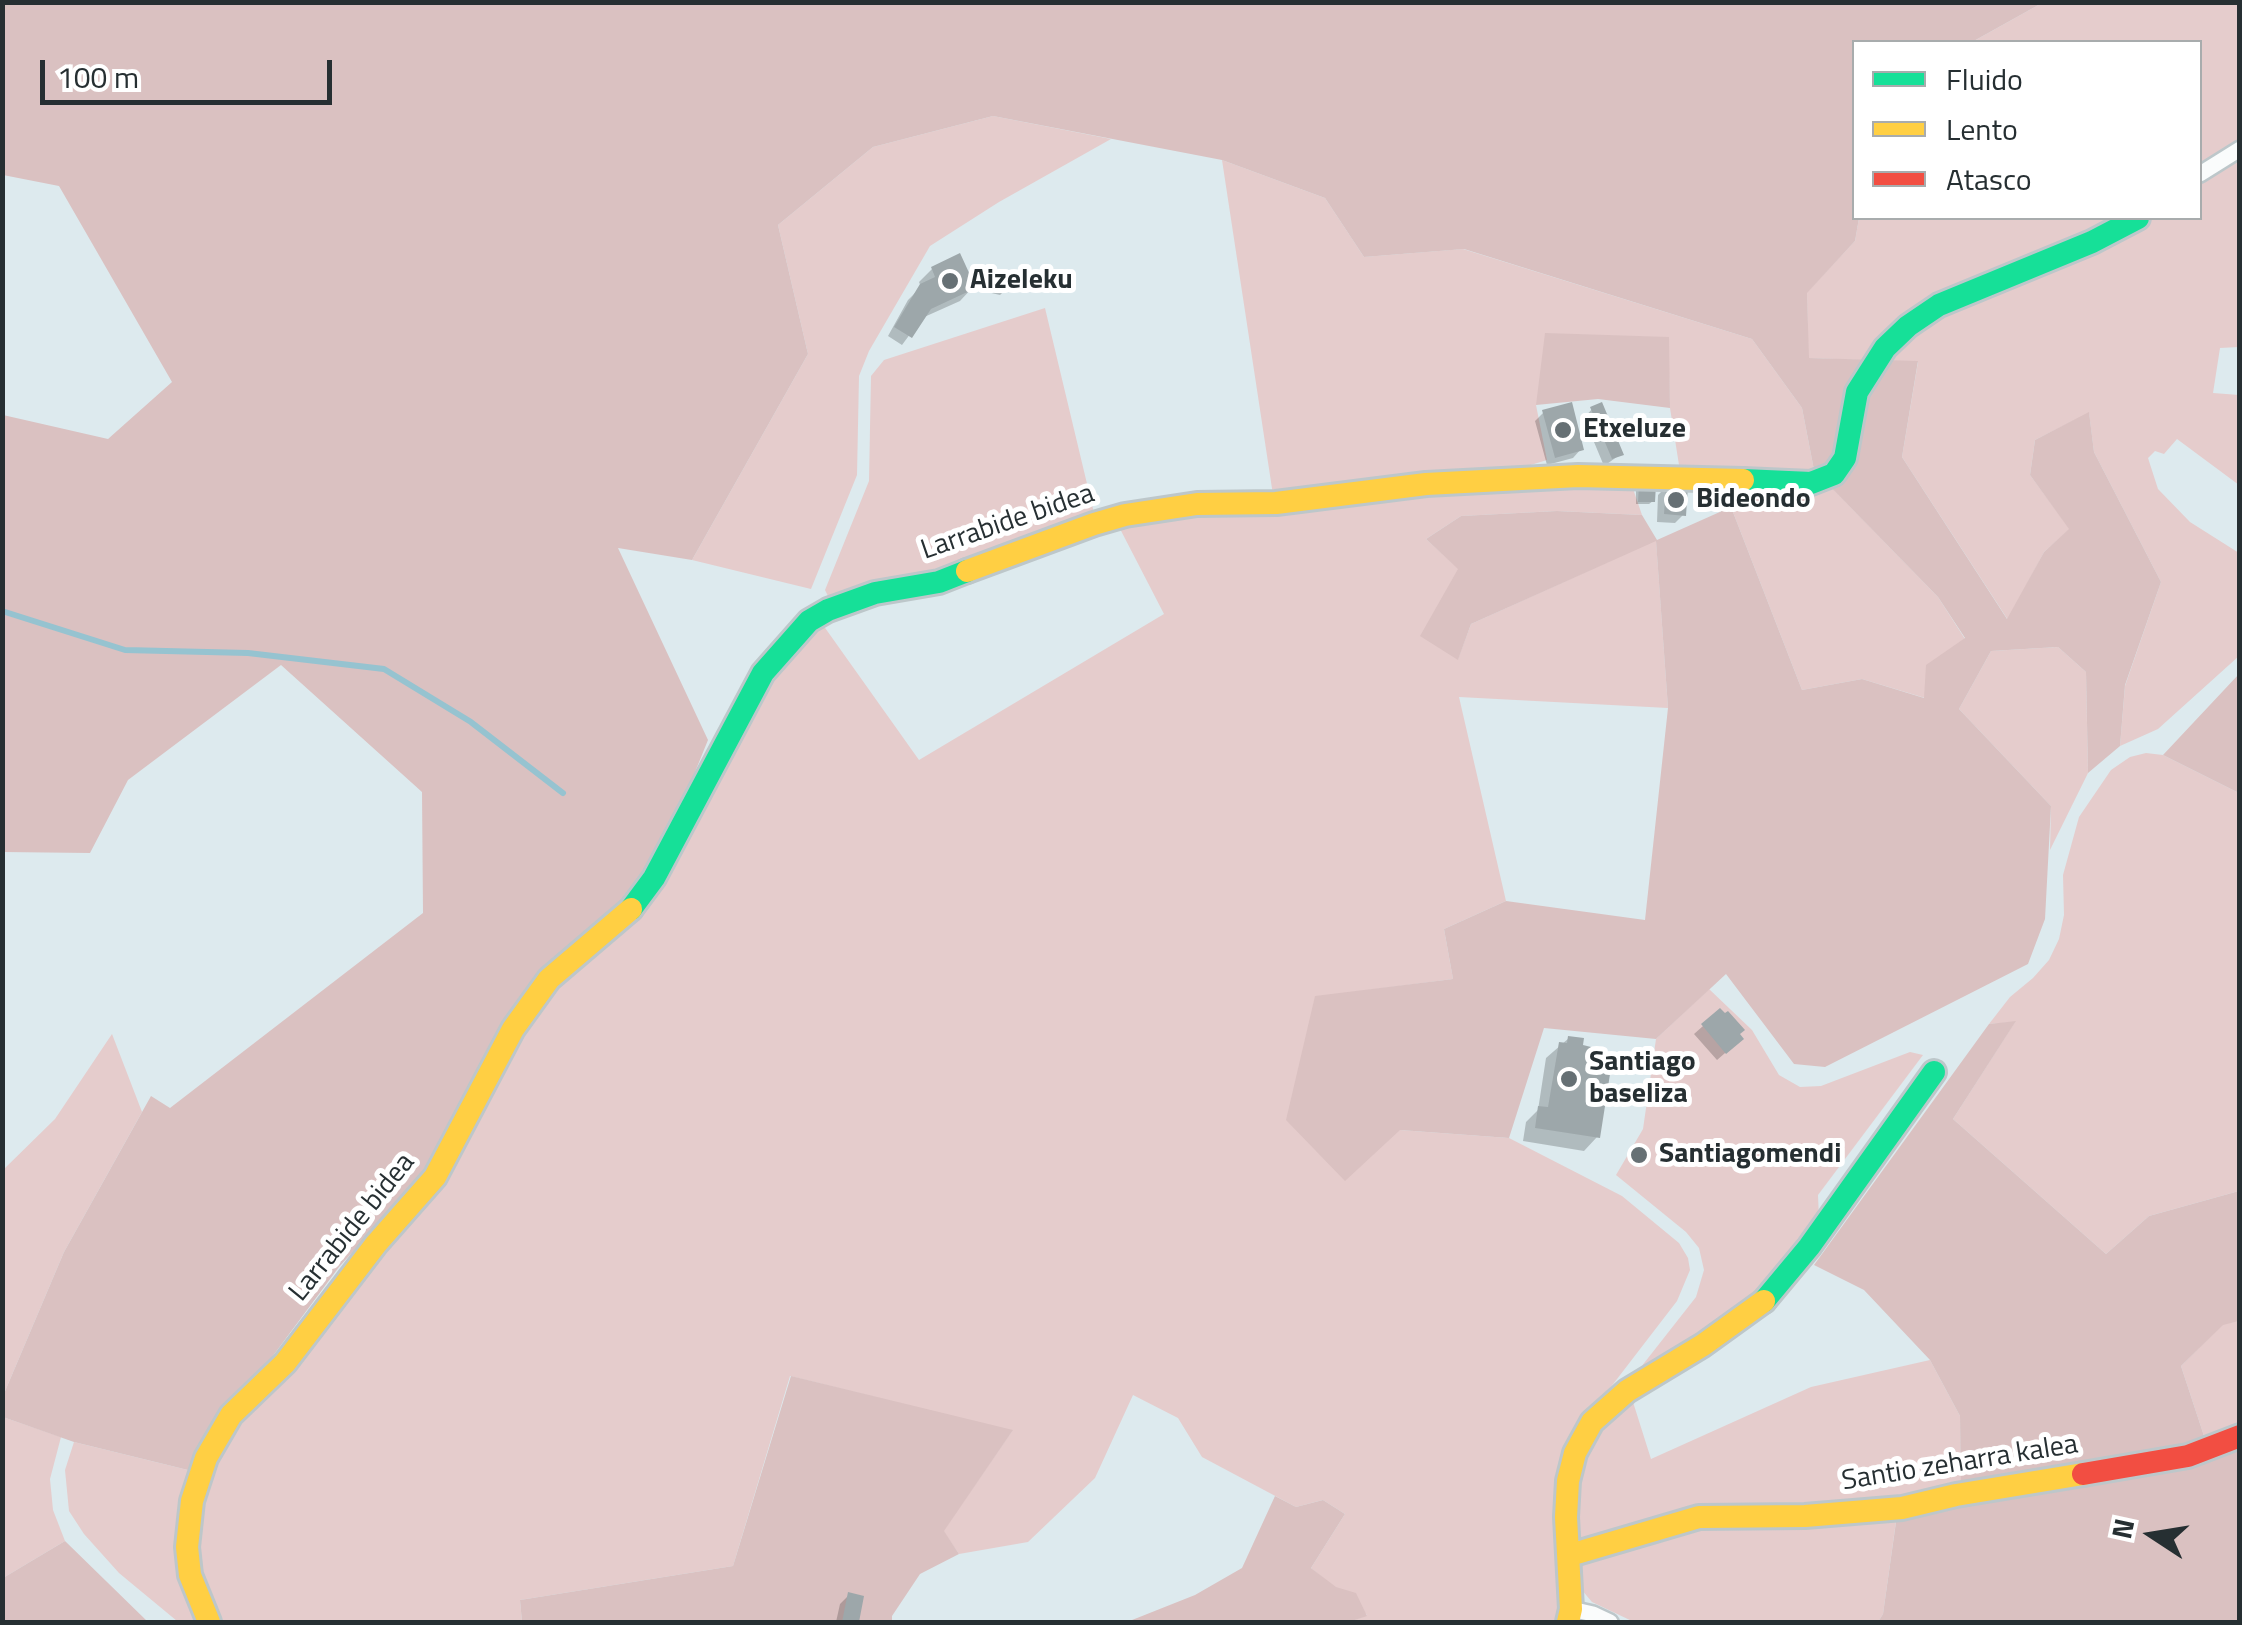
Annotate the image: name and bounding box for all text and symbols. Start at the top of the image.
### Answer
scale bar [45,40,338,102]
legend [1852,40,2202,220]
text: 100 m [57,54,139,100]
text: Fluido [1946,56,2023,102]
text: Lento [1946,106,2018,152]
text: Atasco [1946,156,2032,202]
place label: Aizeleku [970,264,1073,298]
marker: Aizeleku [939,270,961,292]
place label: Etxeluze [1583,413,1686,447]
marker: Etxeluze [1552,419,1574,441]
street label: Larrabide bidea [917,478,1099,568]
place label: Bideondo [1696,483,1811,517]
marker: Bideondo [1665,489,1687,511]
place label: Santiago baseliza [1589,1046,1696,1112]
marker: Santiago baseliza [1558,1068,1580,1090]
place label: Santiagomendi [1659,1138,1841,1172]
marker: Santiagomendi [1628,1144,1650,1166]
street label: Larrabide bidea [283,1147,423,1309]
street label: Santio zeharra kalea [1840,1429,2080,1499]
north arrow [2102,1485,2202,1585]
text: N [2099,1515,2145,1543]

